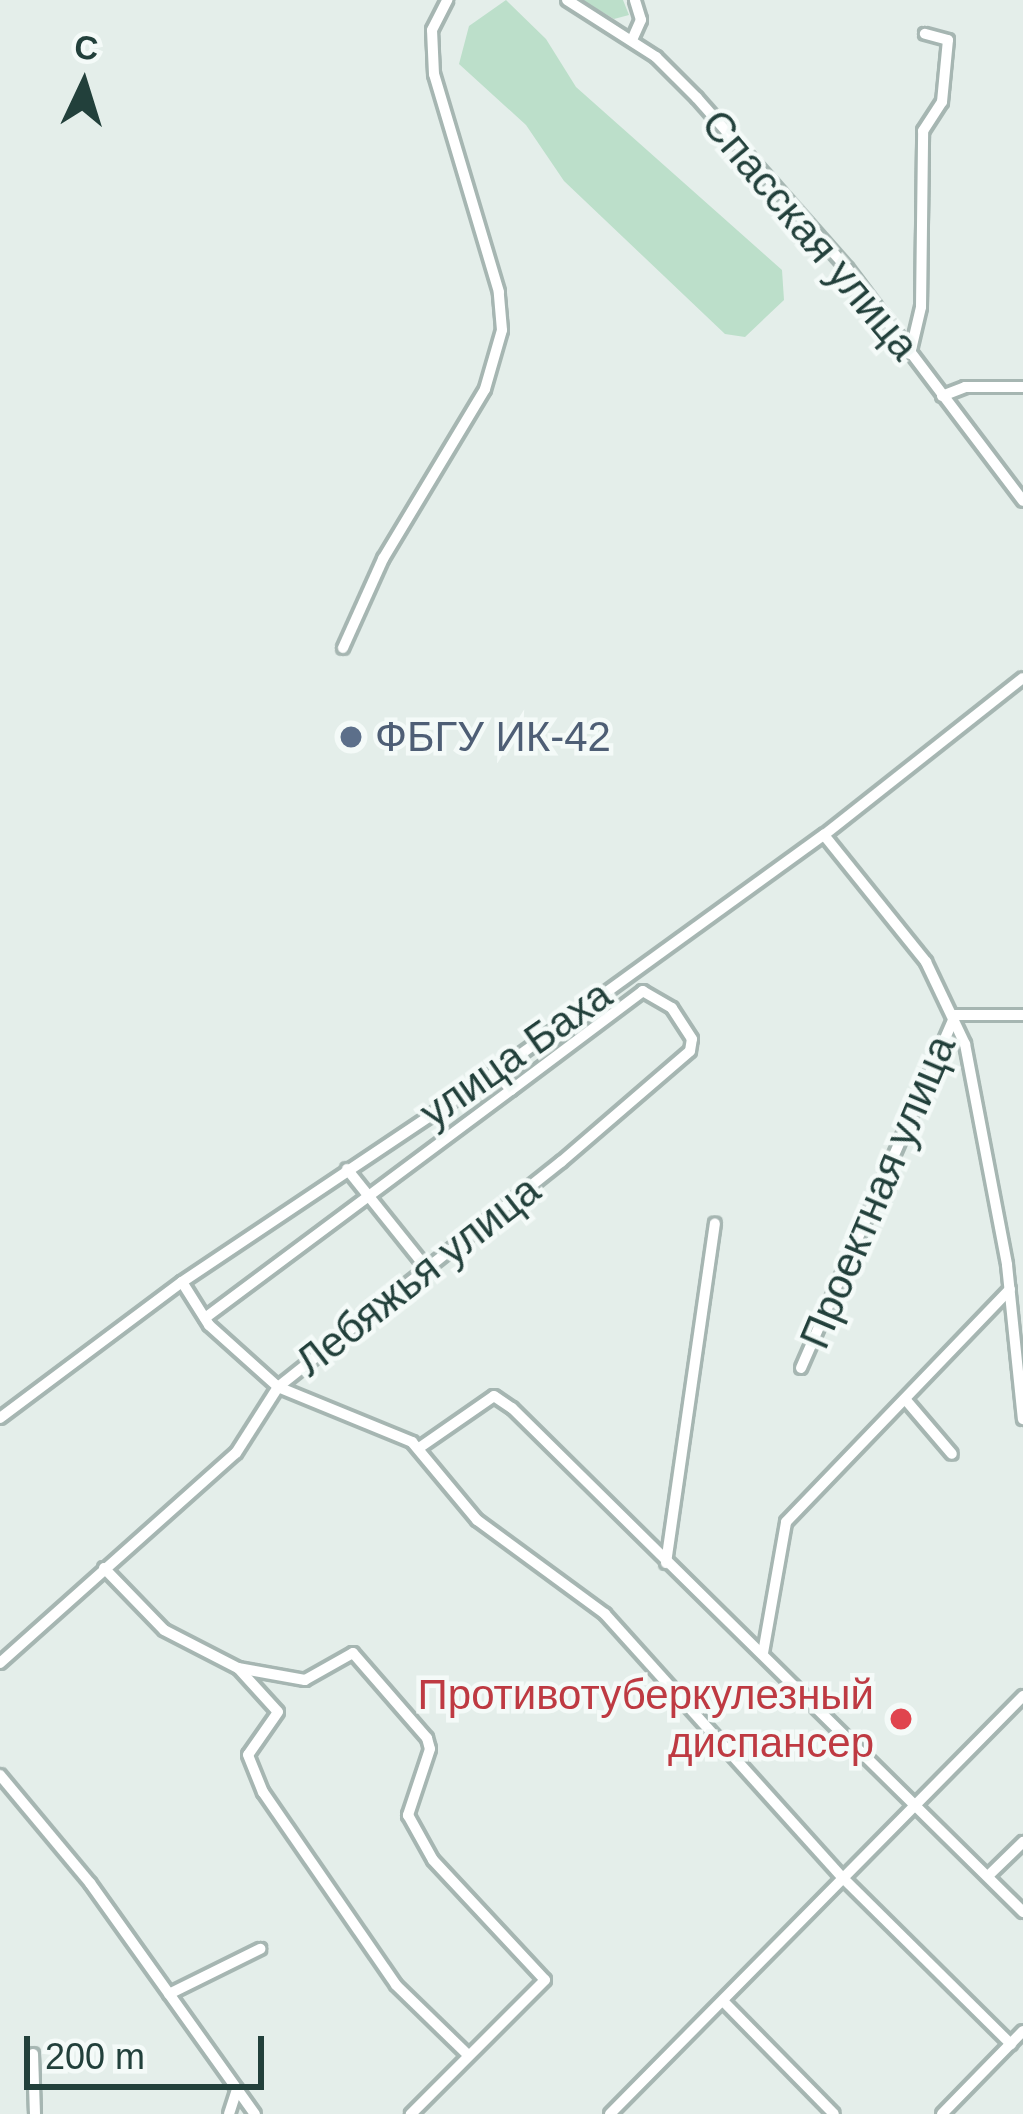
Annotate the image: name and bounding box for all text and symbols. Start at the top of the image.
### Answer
north arrow [24,24,144,144]
text: С [73,28,100,67]
street label: Спасская улица [691,100,929,370]
place label: ФБГУ ИК-42 [375,712,611,762]
marker: ФБГУ ИК-42 [338,724,364,750]
street label: улица Баха [411,970,621,1138]
street label: Проектная улица [789,1028,967,1356]
street label: Лебяжья улица [286,1165,550,1387]
place label: Противотуберкулезный диспансер [418,1670,874,1768]
marker: Противотуберкулезный диспансер [885,1703,917,1735]
scale bar [30,2012,270,2086]
text: 200 m [45,2036,145,2077]

